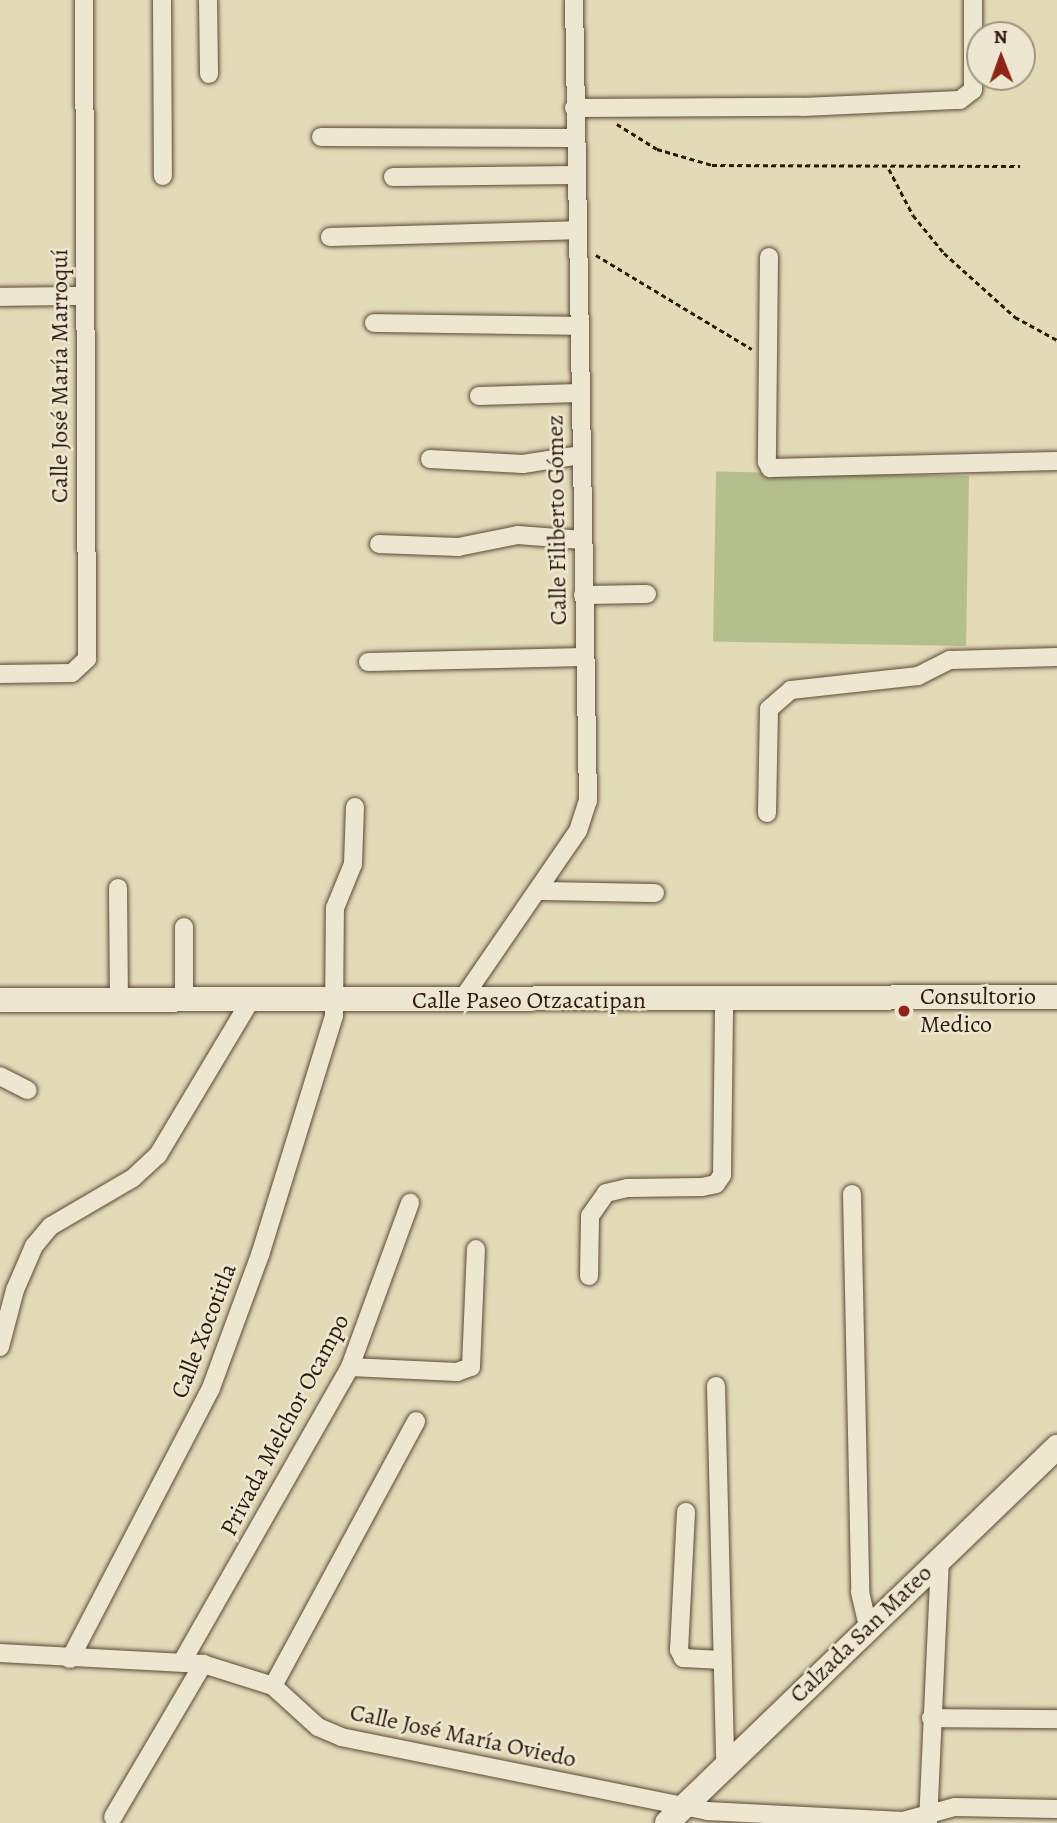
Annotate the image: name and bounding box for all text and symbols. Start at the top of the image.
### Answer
north arrow [966,21,1036,91]
text: N [994,24,1008,50]
street label: Calle José María Marroquí [46,249,74,503]
street label: Calle Filiberto Gómez [541,414,573,626]
place label: Consultorio Medico [920,983,1036,1039]
street label: Calle Paseo Otzacatipan [412,987,646,1015]
marker: Consultorio Medico [894,1001,914,1021]
street label: Calle Xocotitla [165,1260,243,1402]
street label: Privada Melchor Ocampo [214,1309,356,1541]
street label: Calzada San Mateo [784,1559,938,1709]
street label: Calle José María Oviedo [347,1698,579,1774]

